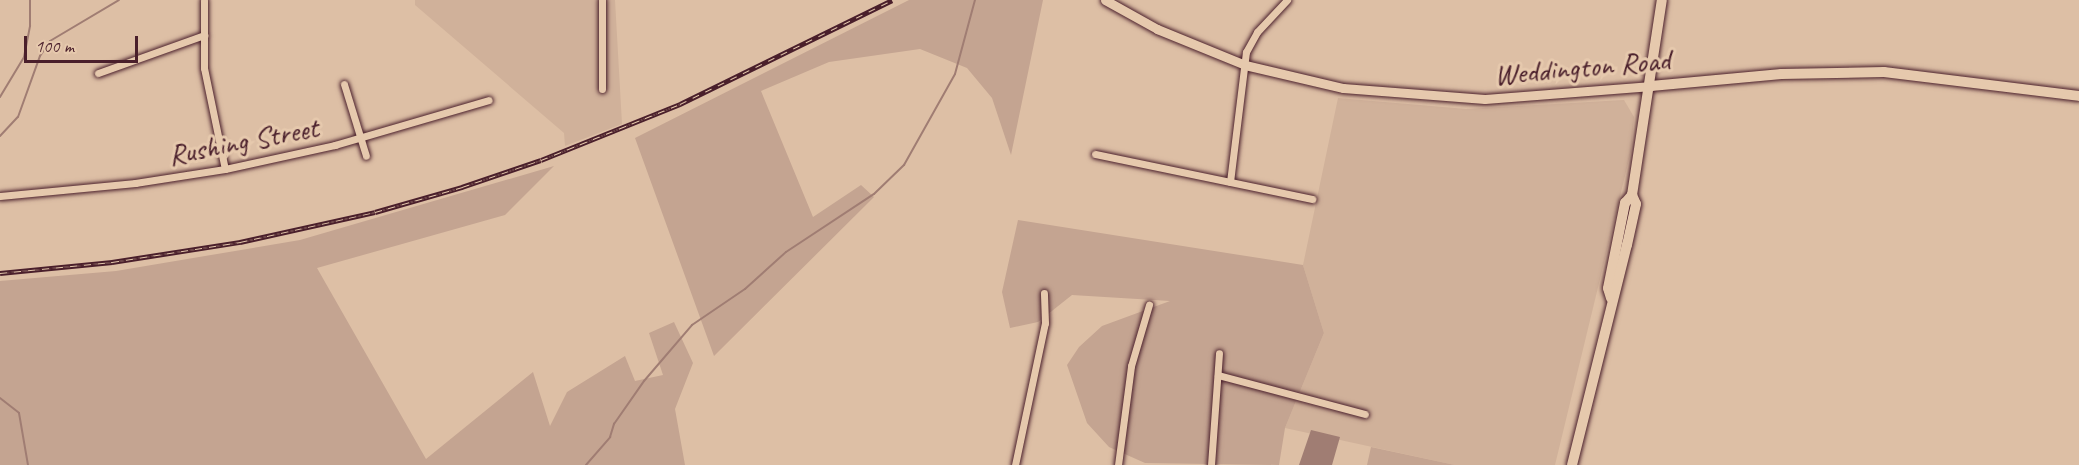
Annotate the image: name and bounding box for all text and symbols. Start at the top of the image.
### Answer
scale bar [27,24,141,62]
text: 100 m [35,35,74,57]
street label: Weddington Road [1493,41,1671,93]
street label: Rushing Street [165,109,321,173]

